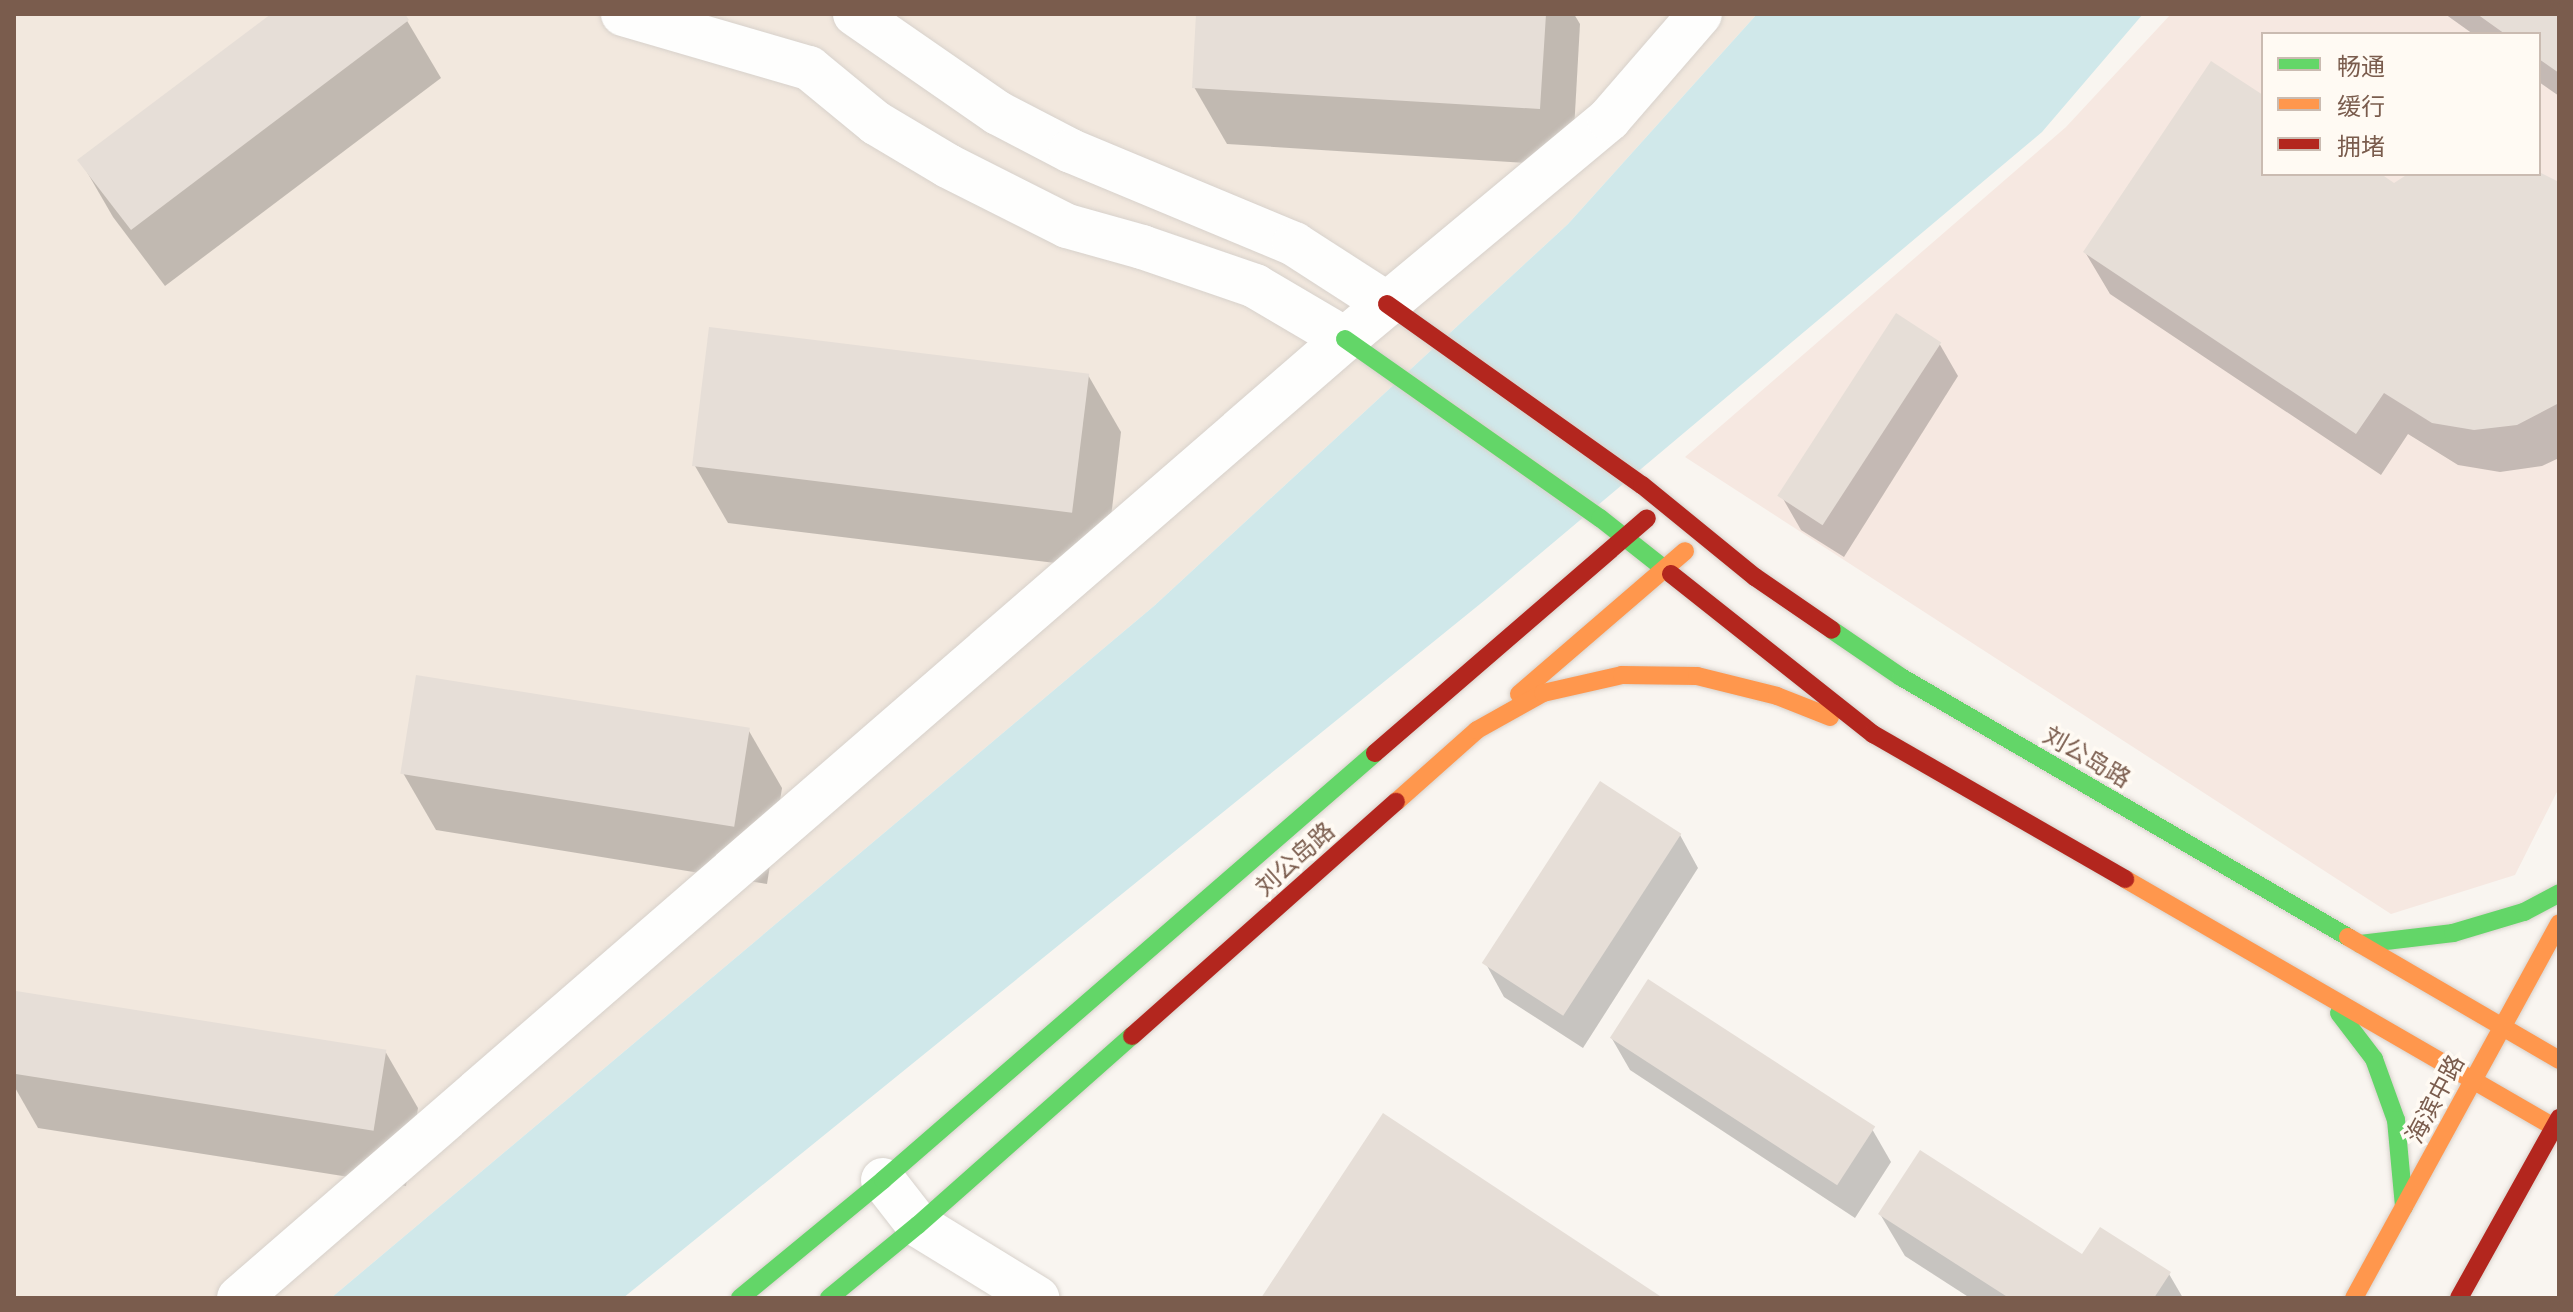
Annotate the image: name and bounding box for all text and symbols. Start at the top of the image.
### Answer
legend [2261,32,2541,176]
text: 畅通 [2337,51,2385,82]
text: 缓行 [2337,91,2385,122]
text: 拥堵 [2337,131,2385,162]
street label: 刘公岛路 [2038,721,2136,793]
street label: 刘公岛路 [1250,816,1340,902]
street label: 海滨中路 [2400,1050,2470,1148]

